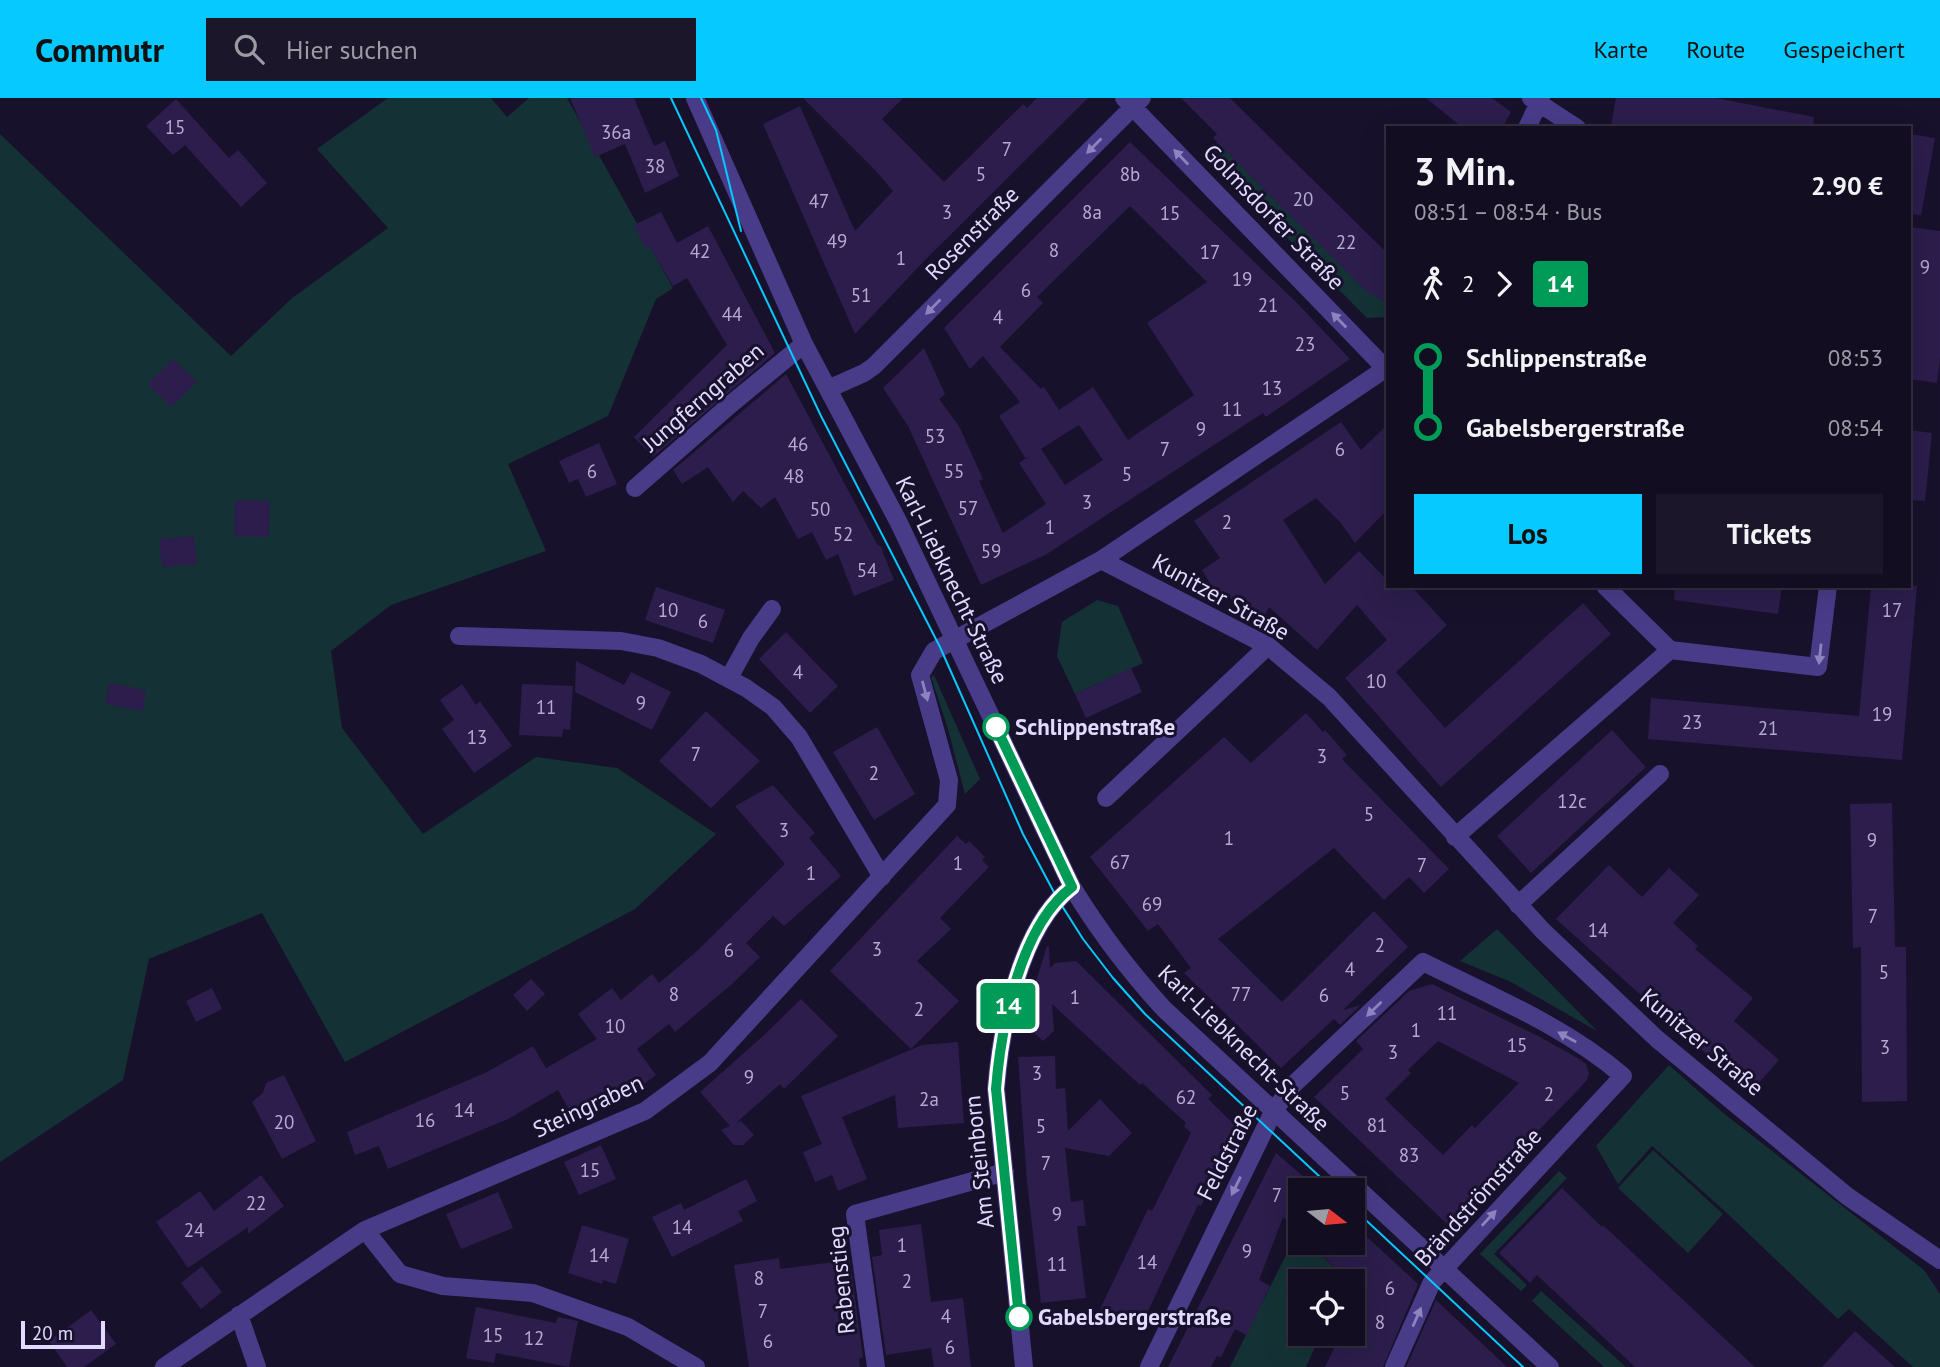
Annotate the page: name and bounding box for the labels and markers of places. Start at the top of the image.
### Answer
place label: Schlippenstraße [1015,712,1175,741]
marker: Schlippenstraße [983,714,1009,740]
place label: Gabelsbergerstraße [1038,1302,1231,1331]
marker: Gabelsbergerstraße [1006,1304,1032,1330]

